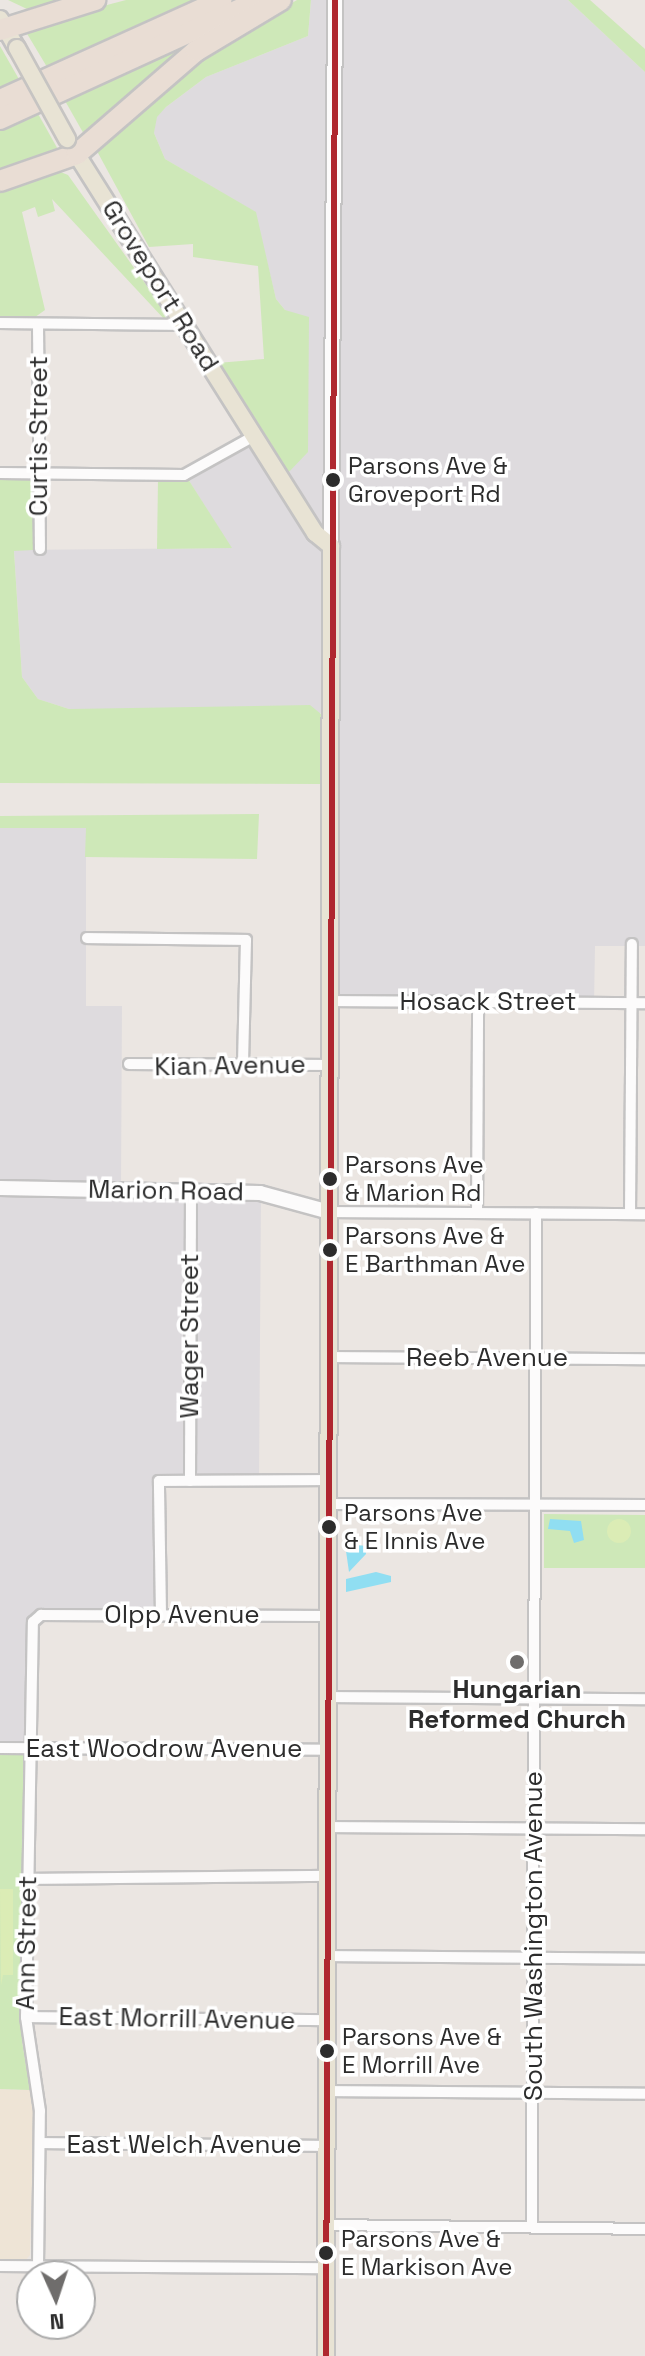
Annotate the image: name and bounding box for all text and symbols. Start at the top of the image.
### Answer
street label: Groveport Road [95,195,225,377]
street label: Curtis Street [23,356,55,516]
place label: Parsons Ave & Groveport Rd [348,452,508,508]
marker: Parsons Ave & Groveport Rd [325,472,341,488]
street label: Hosack Street [399,986,577,1018]
street label: Kian Avenue [154,1049,306,1083]
place label: Parsons Ave & Marion Rd [345,1151,484,1207]
marker: Parsons Ave & Marion Rd [322,1171,338,1187]
street label: Marion Road [88,1174,244,1208]
place label: Parsons Ave & E Barthman Ave [345,1222,526,1278]
marker: Parsons Ave & E Barthman Ave [322,1242,338,1258]
street label: Wager Street [174,1253,206,1419]
street label: Reeb Avenue [406,1342,568,1374]
place label: Parsons Ave & E Innis Ave [344,1499,486,1555]
marker: Parsons Ave & E Innis Ave [321,1519,337,1535]
street label: Olpp Avenue [104,1599,260,1631]
marker: Hungarian Reformed Church [508,1653,526,1671]
place label: Hungarian Reformed Church [408,1674,626,1736]
street label: East Woodrow Avenue [25,1733,303,1765]
street label: South Washington Avenue [518,1771,550,2101]
street label: Ann Street [10,1876,44,2010]
street label: East Morrill Avenue [58,2001,296,2037]
place label: Parsons Ave & E Morrill Ave [342,2023,502,2079]
marker: Parsons Ave & E Morrill Ave [319,2043,335,2059]
street label: East Welch Avenue [66,2129,302,2161]
place label: Parsons Ave & E Markison Ave [341,2225,513,2281]
marker: Parsons Ave & E Markison Ave [318,2245,334,2261]
north arrow [16,2260,96,2340]
text: N [49,2308,65,2336]

